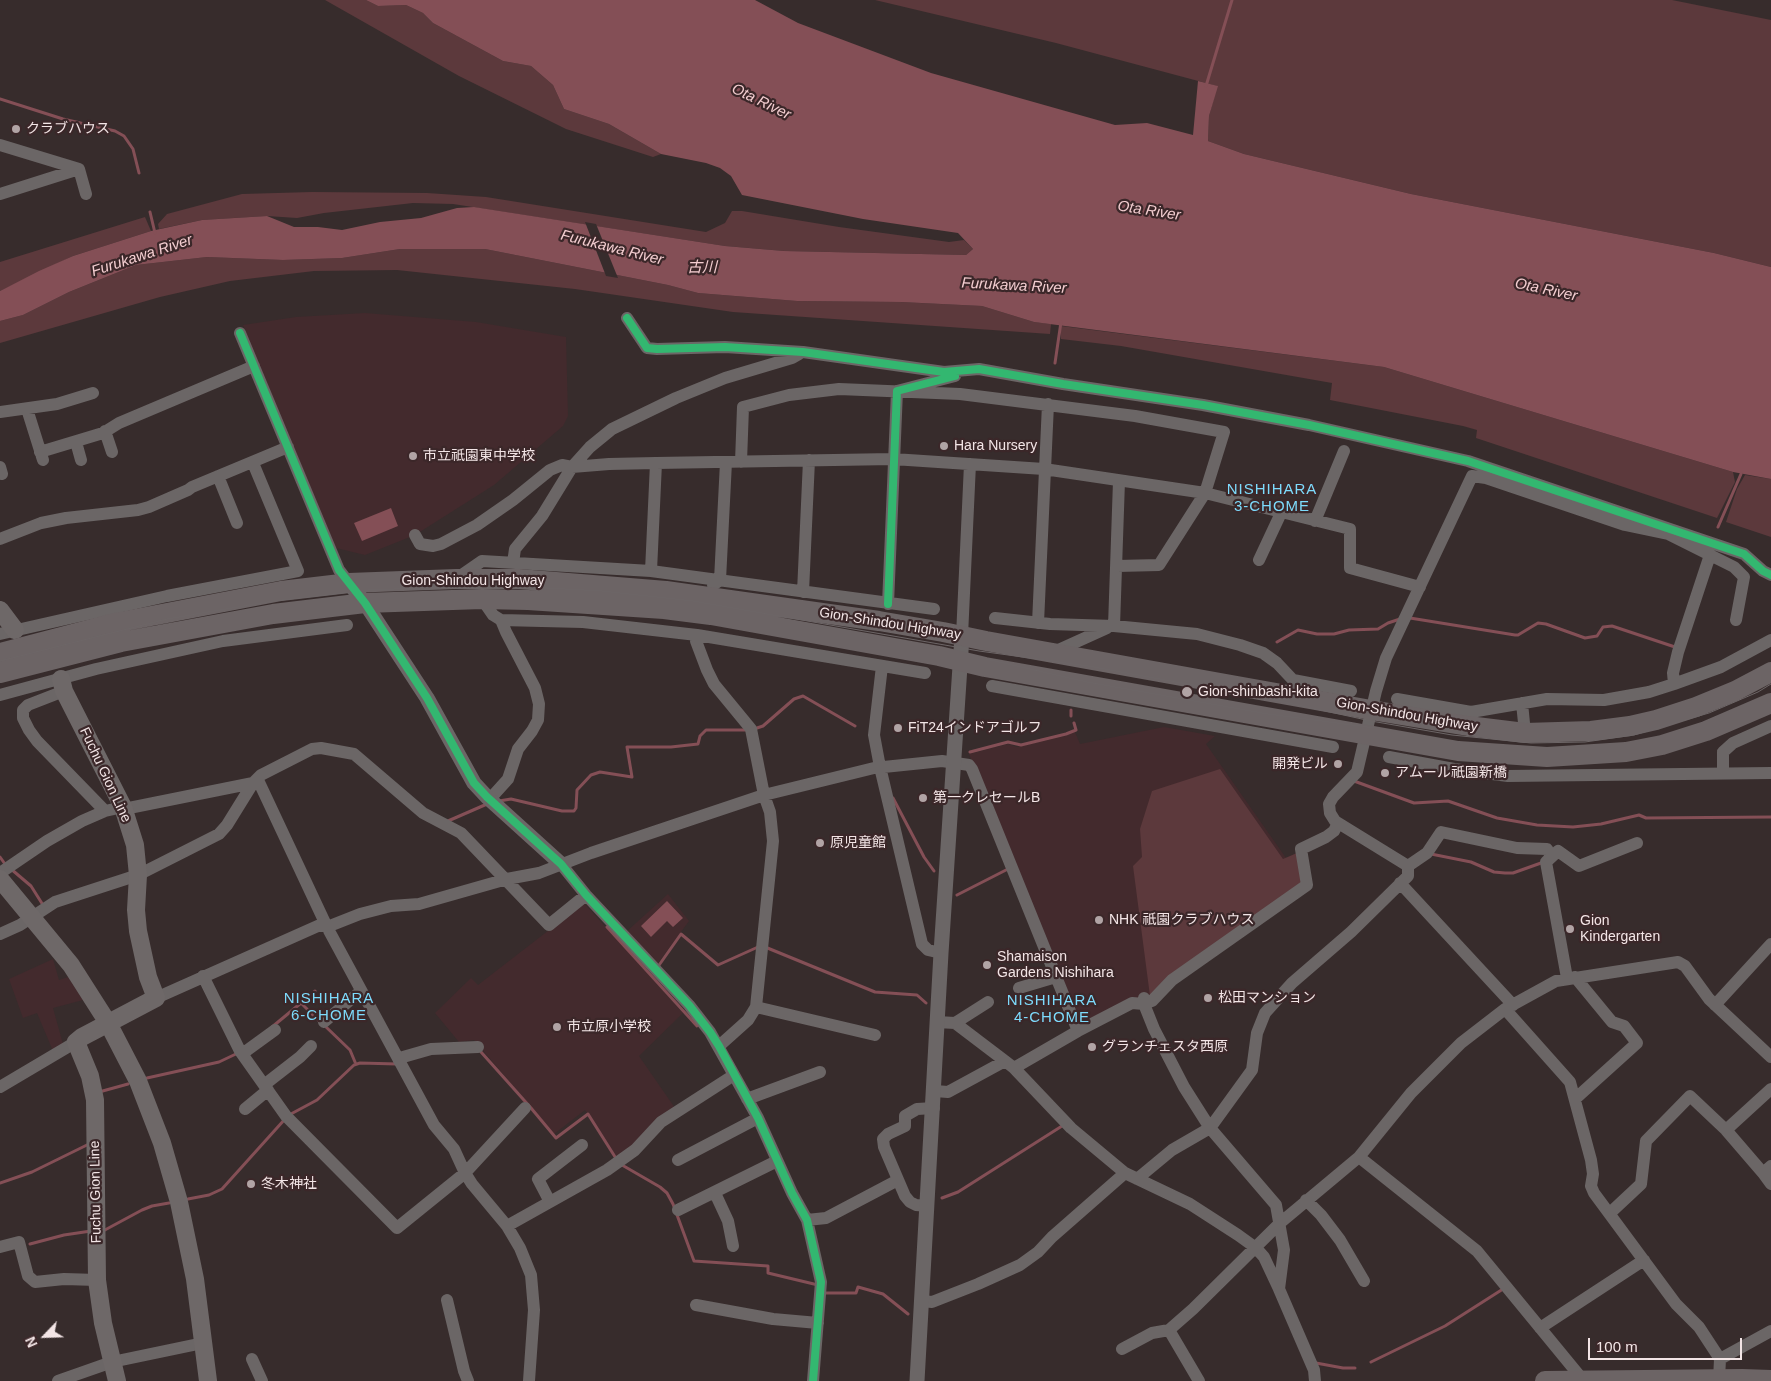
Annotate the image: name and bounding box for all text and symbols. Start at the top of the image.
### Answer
water label: Ota River [729,80,793,124]
place label: クラブハウス [26,121,110,137]
marker: クラブハウス [10,123,22,135]
water label: Ota River [1116,197,1182,225]
water label: Furukawa River [559,227,665,269]
water label: Furukawa River [89,231,195,281]
water label: 古川 [687,259,717,277]
water label: Furukawa River [961,274,1067,298]
water label: Ota River [1513,275,1579,305]
place label: Hara Nursery [954,438,1037,454]
marker: Hara Nursery [938,440,950,452]
place label: 市立祇園東中学校 [423,448,535,464]
marker: 市立祇園東中学校 [407,450,419,462]
district label: NISHIHARA 3-CHOME [1226,481,1318,516]
street label: Gion-Shindou Highway [401,573,545,589]
street label: Gion-Shindou Highway [818,605,962,643]
place label: Gion-shinbashi-kita [1198,684,1318,700]
marker: Gion-shinbashi-kita [1180,685,1194,699]
street label: Gion-Shindou Highway [1335,694,1479,736]
place label: FiT24インドアゴルフ [908,720,1042,736]
marker: FiT24インドアゴルフ [892,722,904,734]
street label: Fuchu Gion Line [76,725,134,825]
place label: 開発ビル [1272,756,1328,772]
marker: 開発ビル [1332,758,1344,770]
place label: アムール祇園新橋 [1395,765,1507,781]
marker: アムール祇園新橋 [1379,767,1391,779]
place label: 第一クレセールB [933,790,1040,806]
marker: 第一クレセールB [917,792,929,804]
place label: 原児童館 [830,835,886,851]
marker: 原児童館 [814,837,826,849]
place label: NHK 祇園クラブハウス [1109,912,1254,928]
place label: Gion Kindergarten [1580,913,1660,946]
marker: NHK 祇園クラブハウス [1093,914,1105,926]
marker: Gion Kindergarten [1564,923,1576,935]
place label: Shamaison Gardens Nishihara [997,949,1114,982]
marker: Shamaison Gardens Nishihara [981,959,993,971]
district label: NISHIHARA 6-CHOME [283,990,375,1025]
place label: 松田マンション [1218,990,1316,1006]
district label: NISHIHARA 4-CHOME [1006,992,1098,1027]
marker: 松田マンション [1202,992,1214,1004]
place label: 市立原小学校 [567,1019,651,1035]
marker: 市立原小学校 [551,1021,563,1033]
place label: グランチェスタ西原 [1102,1039,1228,1055]
marker: グランチェスタ西原 [1086,1041,1098,1053]
street label: Fuchu Gion Line [87,1140,105,1244]
place label: 冬木神社 [261,1176,317,1192]
marker: 冬木神社 [245,1178,257,1190]
north arrow [20,1311,70,1361]
scale bar [1591,1328,1745,1360]
text: N [22,1334,41,1350]
text: 100 m [1596,1338,1638,1355]

